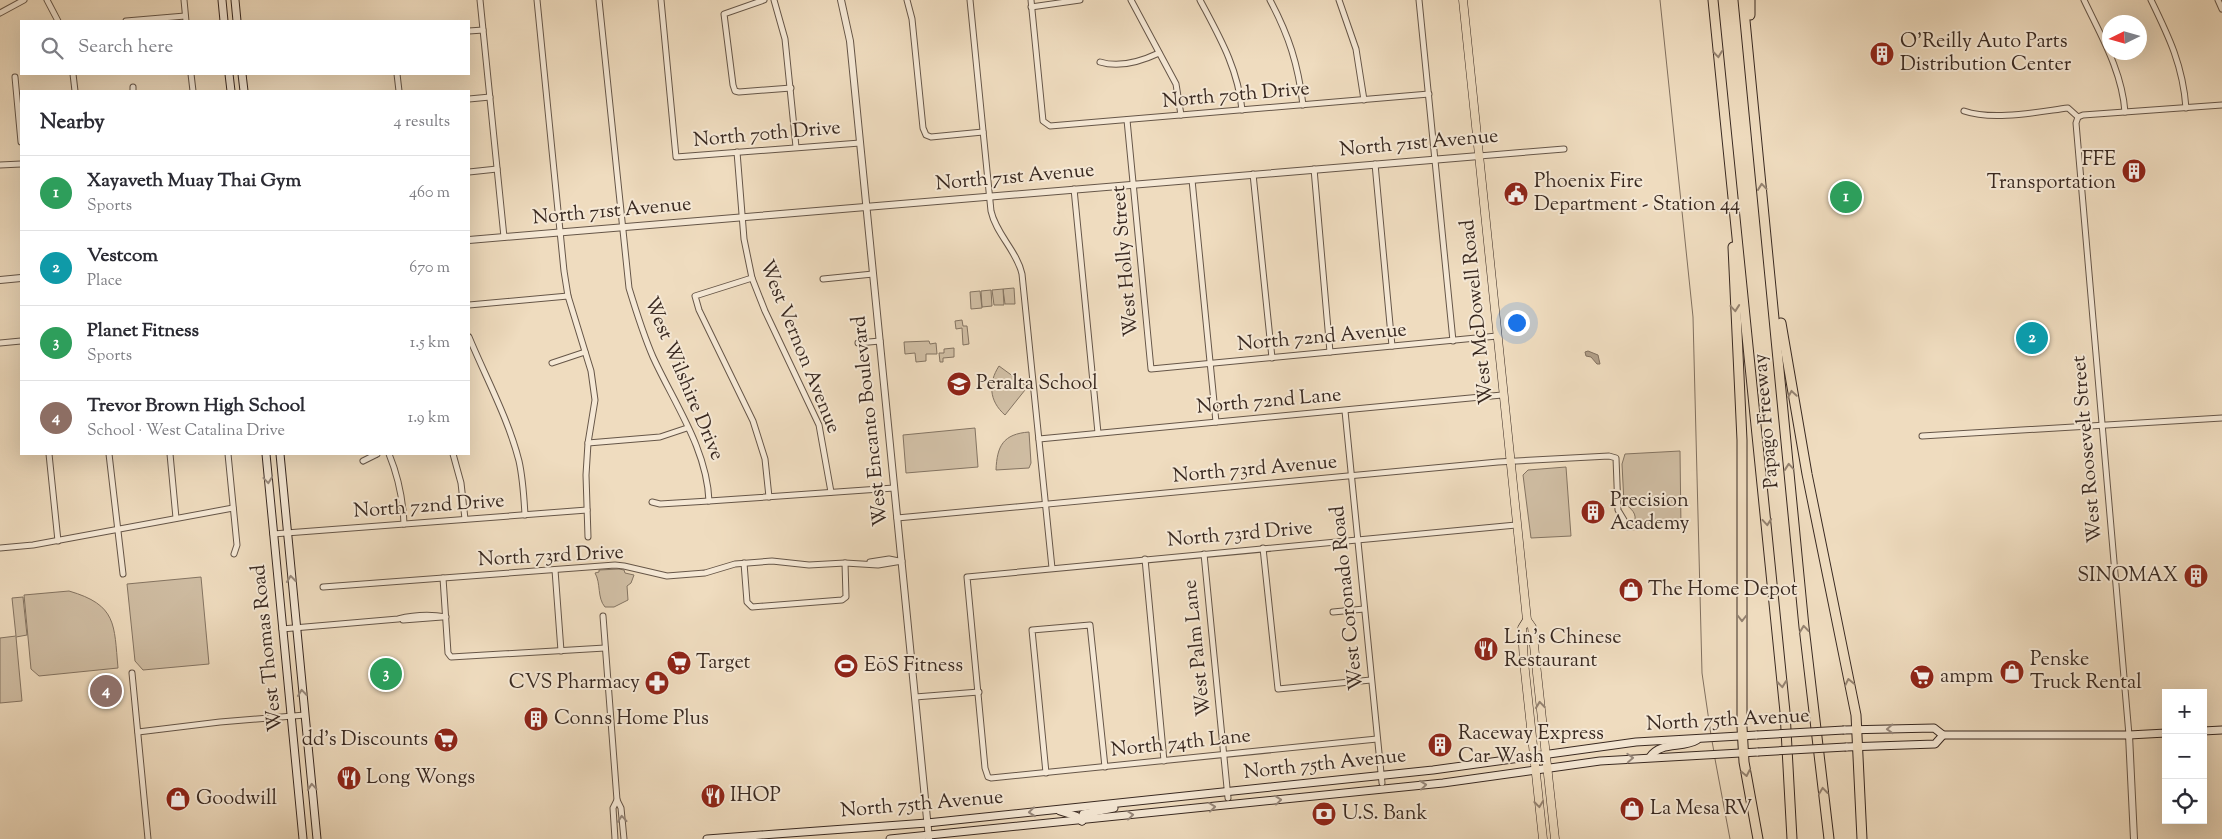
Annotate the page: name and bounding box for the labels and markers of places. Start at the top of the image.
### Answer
place label: O'Reilly Auto Parts Distribution Center [1900,28,2072,80]
building icon: O'Reilly Auto Parts Distribution Center [1869,41,1895,67]
place label: FFE Transportation [1987,146,2116,198]
building icon: FFE Transportation [2121,158,2147,184]
place label: Phoenix Fire Department - Station 44 [1534,168,1740,220]
pin: 1 [1830,178,1862,216]
public building icon: Phoenix Fire Department - Station 44 [1503,181,1529,207]
pin: 2 [2016,319,2048,357]
place label: Peralta School [976,370,1098,399]
school or university icon: Peralta School [946,371,972,397]
place label: Precision Academy [1610,487,1690,539]
building icon: Precision Academy [1580,499,1606,525]
place label: SINOMAX [2077,562,2178,591]
building icon: SINOMAX [2183,563,2209,589]
place label: The Home Depot [1648,576,1798,605]
shop icon: The Home Depot [1618,577,1644,603]
place label: Lin's Chinese Restaurant [1504,624,1621,676]
restaurant icon: Lin's Chinese Restaurant [1473,636,1499,662]
place label: Penske Truck Rental [2030,646,2142,698]
place label: Target [696,649,751,678]
supermarket icon: Target [666,650,692,676]
place label: EōS Fitness [864,652,963,681]
sports icon: EōS Fitness [833,653,859,679]
pin: 3 [370,655,402,693]
shop icon: Penske Truck Rental [1999,659,2025,685]
place label: ampm [1940,663,1994,692]
supermarket icon: ampm [1909,664,1935,690]
place label: CVS Pharmacy [509,669,640,698]
pharmacy icon: CVS Pharmacy [644,670,670,696]
pin: 4 [90,672,122,710]
place label: Conns Home Plus [554,705,709,734]
building icon: Conns Home Plus [523,706,549,732]
place label: Raceway Express Car Wash [1458,720,1604,772]
place label: dd's Discounts [302,726,428,755]
supermarket icon: dd's Discounts [433,727,459,753]
building icon: Raceway Express Car Wash [1427,732,1453,758]
place label: Long Wongs [366,764,475,793]
restaurant icon: Long Wongs [336,765,362,791]
place label: IHOP [730,782,781,811]
restaurant icon: IHOP [700,783,726,809]
place label: Goodwill [196,785,278,814]
shop icon: Goodwill [165,786,191,812]
place label: La Mesa RV [1650,795,1752,824]
shop icon: La Mesa RV [1619,796,1645,822]
place label: U.S. Bank [1342,800,1428,829]
bank icon: U.S. Bank [1311,801,1337,827]

